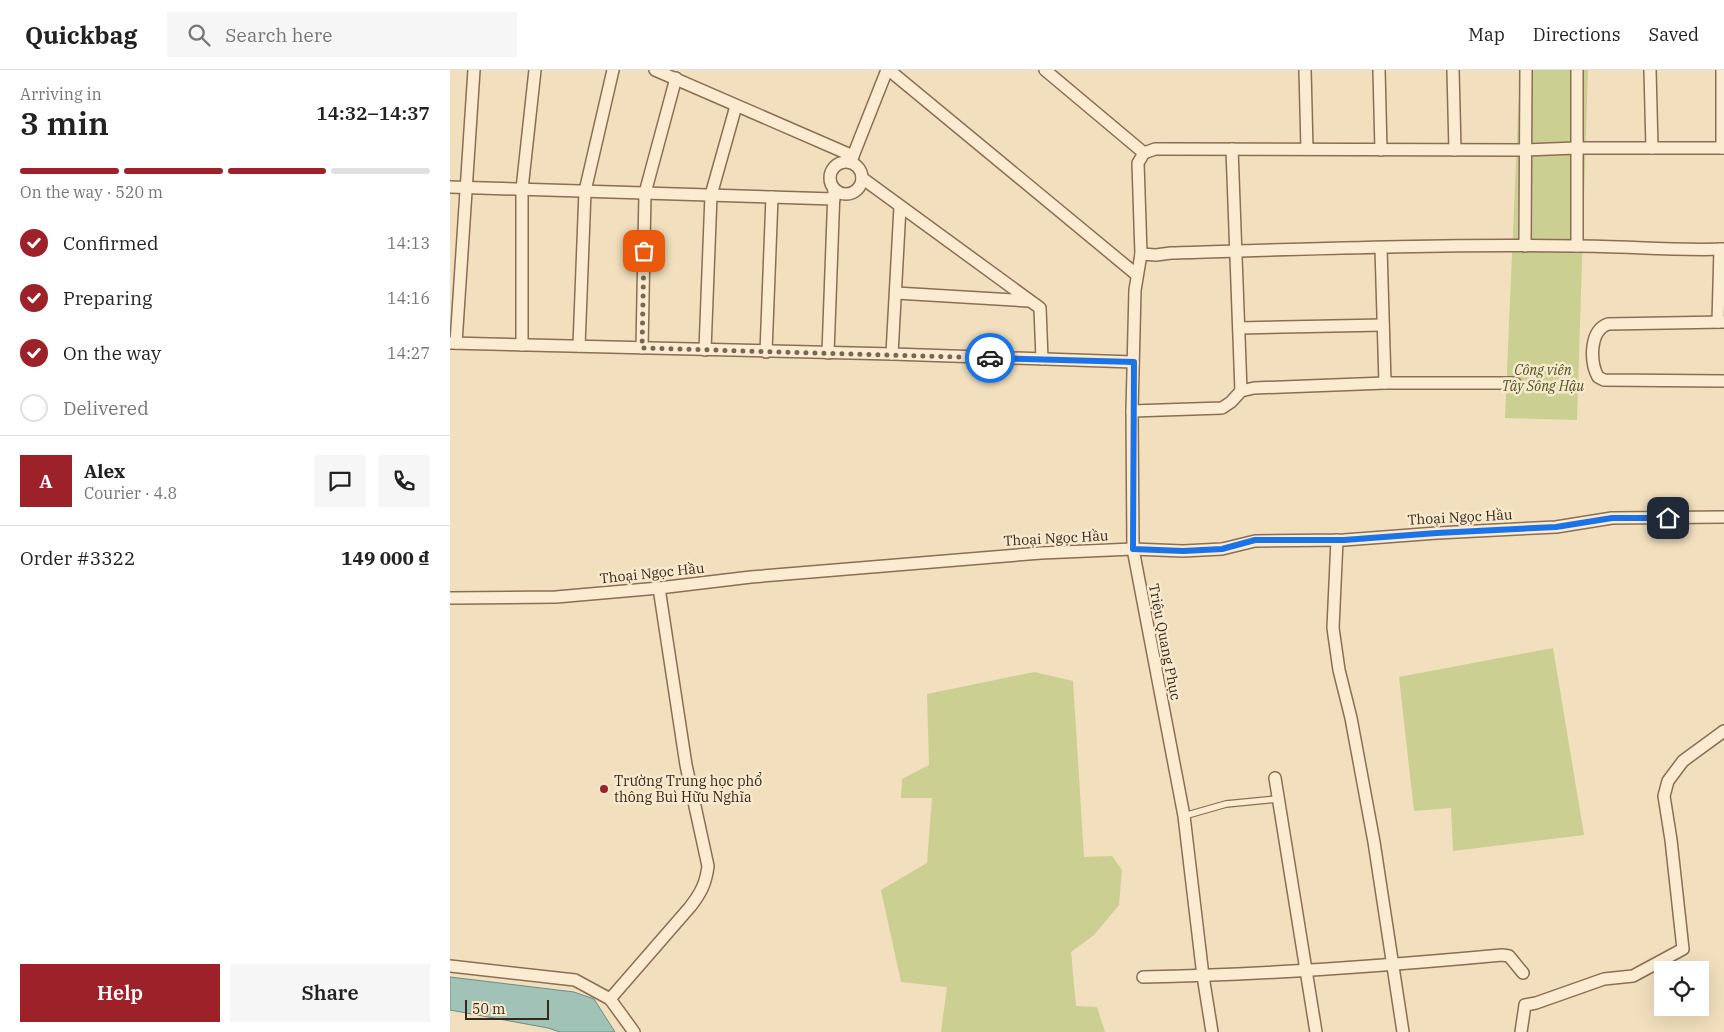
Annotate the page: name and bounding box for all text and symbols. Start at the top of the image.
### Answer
search box [167,12,517,57]
text: Quickbag [25,19,137,51]
icon: search [185,21,213,49]
text: Search here [225,23,332,47]
text: Map [1468,23,1505,46]
text: Directions [1533,23,1621,46]
text: Saved [1649,23,1699,46]
text: Arriving in [20,84,102,104]
text: 14:32–14:37 [316,101,430,125]
text: 3 min [20,102,109,144]
text: On the way · 520 m [20,182,163,202]
icon: check [20,229,48,257]
pin [623,230,665,272]
text: Confirmed [63,231,158,255]
text: 14:13 [387,233,430,253]
icon: bag [630,237,658,265]
icon: check [20,284,48,312]
text: Preparing [63,286,152,310]
text: 14:16 [387,288,430,308]
courier [965,333,1015,383]
icon: check [20,339,48,367]
text: On the way [63,341,161,365]
text: 14:27 [387,343,430,363]
icon: car [976,344,1004,372]
park label: Công viên Tây Sông Hậu [1502,361,1584,395]
text: Delivered [63,396,149,420]
button: chat [314,455,366,507]
button: phone [378,455,430,507]
text: Alex [84,459,125,483]
text: A [39,469,53,493]
text: Courier · 4.8 [84,483,177,503]
pin [1647,497,1689,539]
icon: home [1654,504,1682,532]
street label: Thoại Ngọc Hầu [1407,505,1513,529]
street label: Thoại Ngọc Hầu [1003,526,1109,550]
text: Order #3322 [20,546,135,570]
text: 149 000 ₫ [341,546,430,570]
street label: Thoại Ngọc Hầu [599,559,706,587]
street label: Triệu Quang Phục [1145,582,1185,702]
place label: Trường Trung học phổ thông Buì Hữu Nghĩa [614,772,762,806]
marker: Trường Trung học phổ thông Buì Hữu Nghĩa [598,783,610,795]
map controls [1654,961,1709,1016]
button: locate [1654,961,1709,1016]
button: Help [20,964,220,1022]
button: Share [230,964,430,1022]
scale bar [465,997,549,1020]
text: 50 m [472,1000,505,1018]

